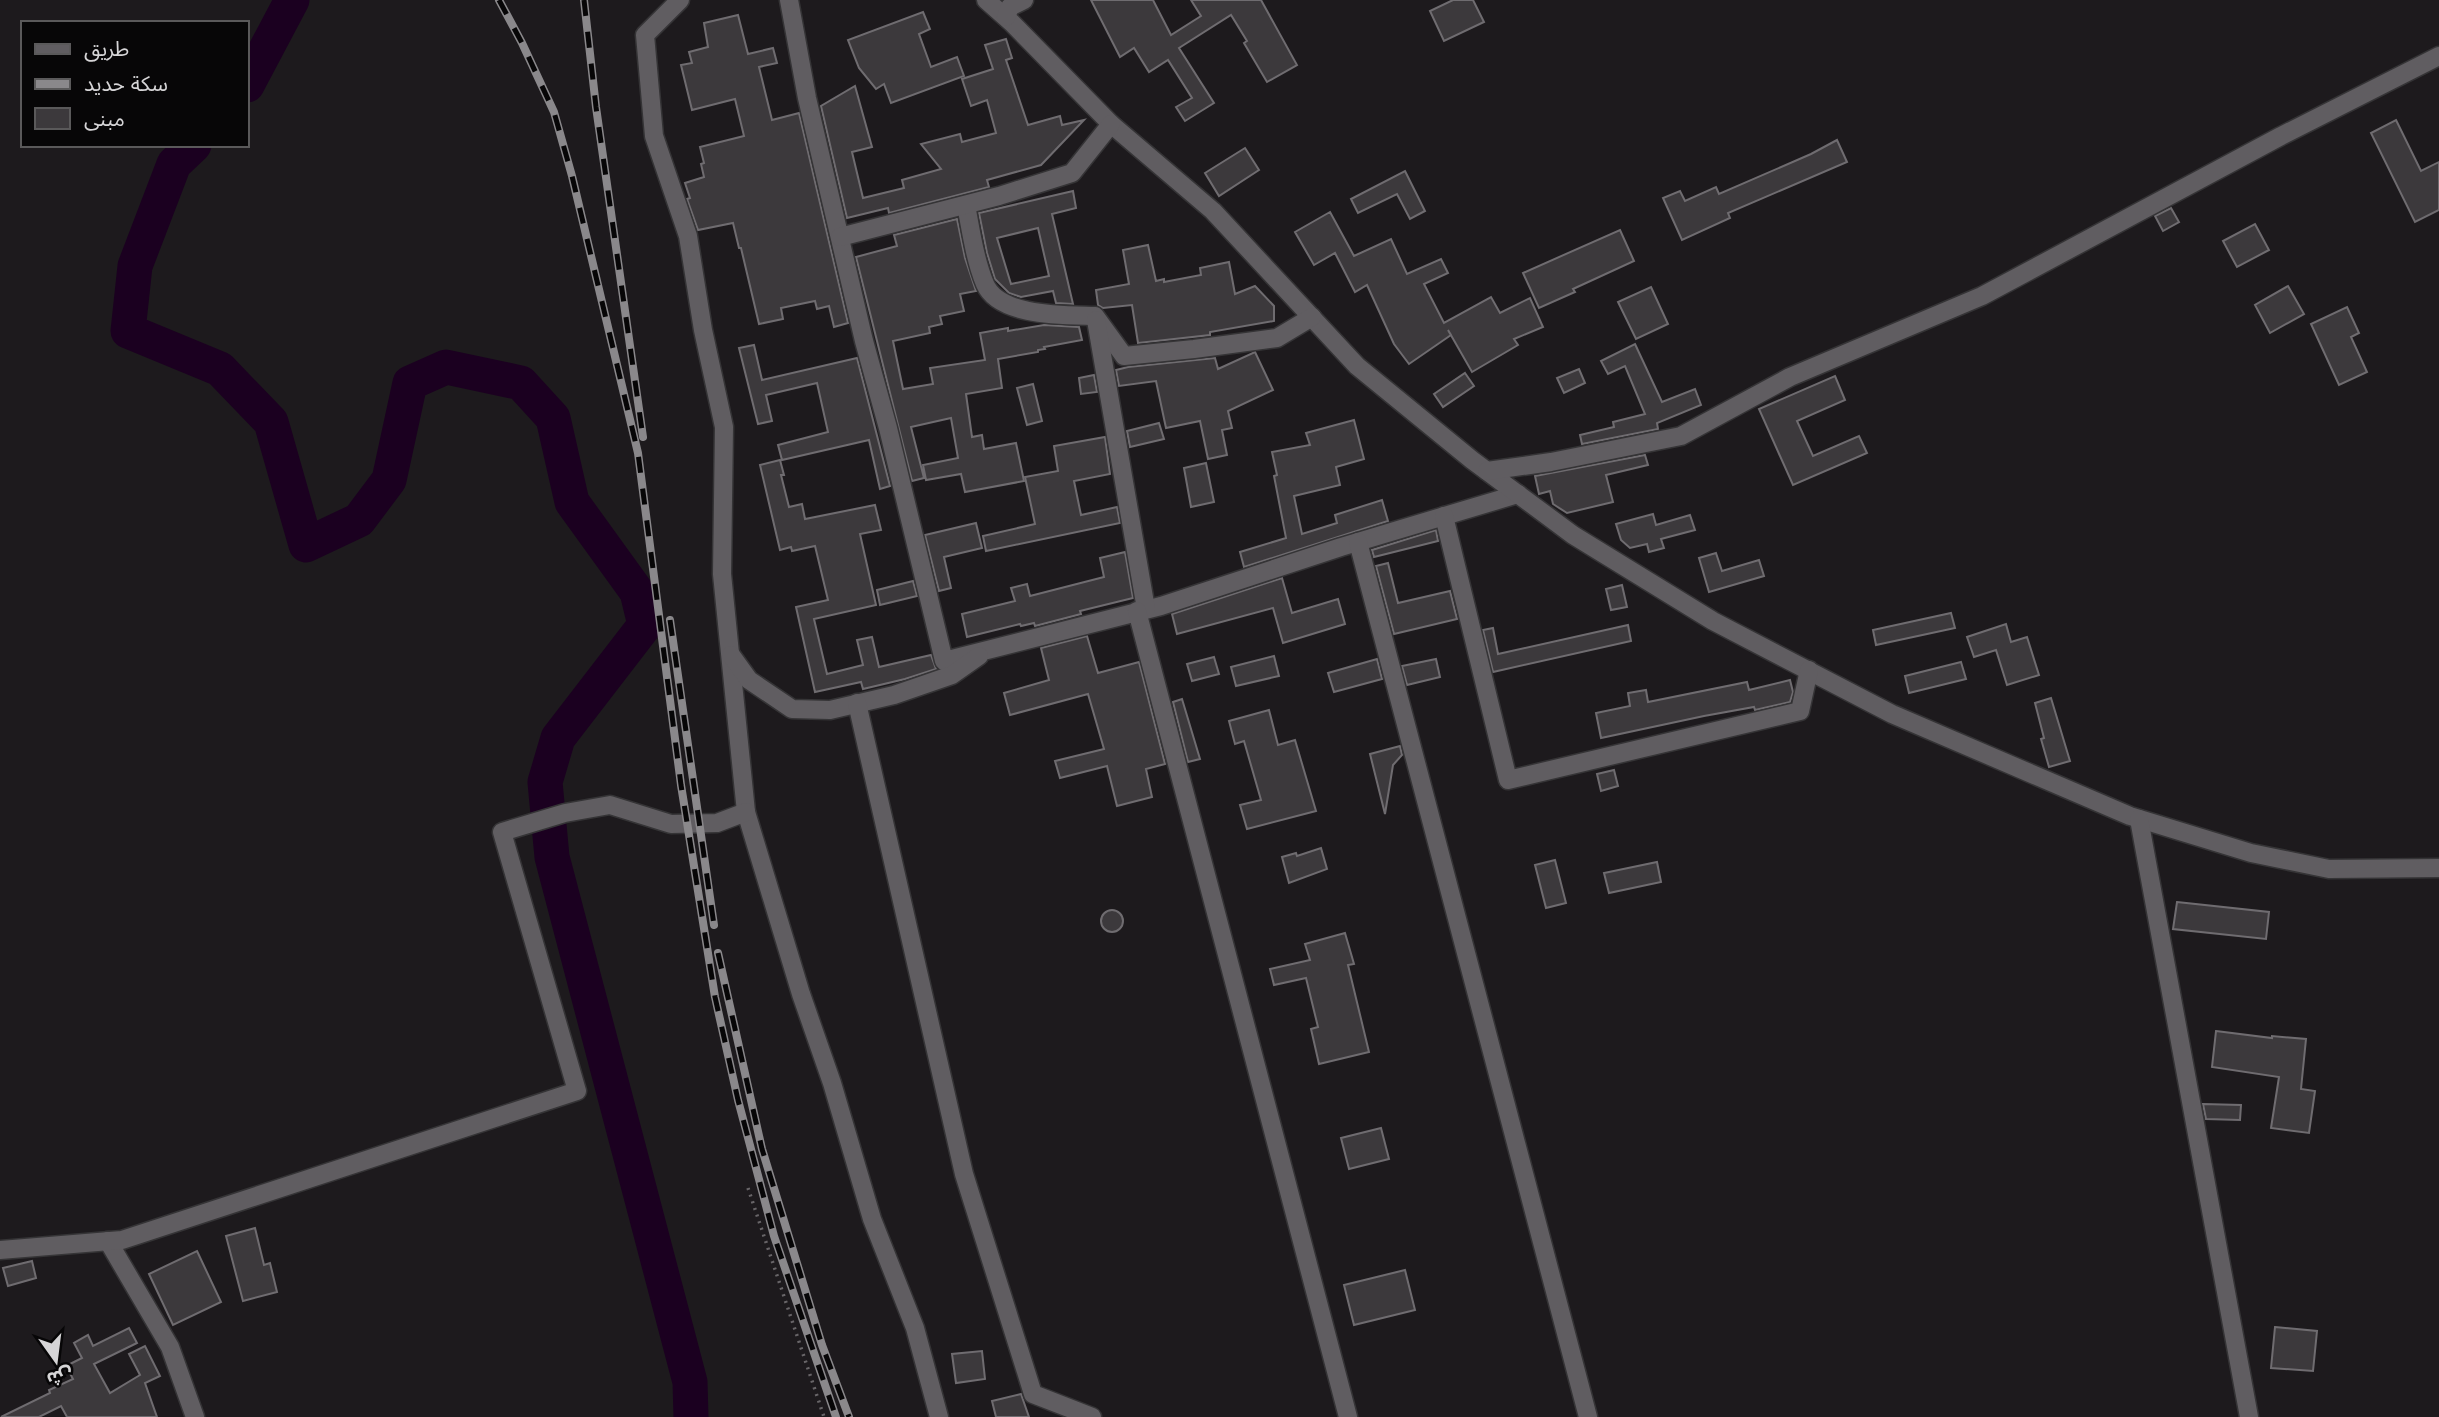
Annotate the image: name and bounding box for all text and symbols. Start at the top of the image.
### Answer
legend [21,21,248,147]
text: طريق [84,35,129,62]
text: سكة حديد [84,70,168,96]
text: مبنى [84,105,125,131]
north arrow [21,1326,91,1396]
text: ش [45,1363,76,1392]

